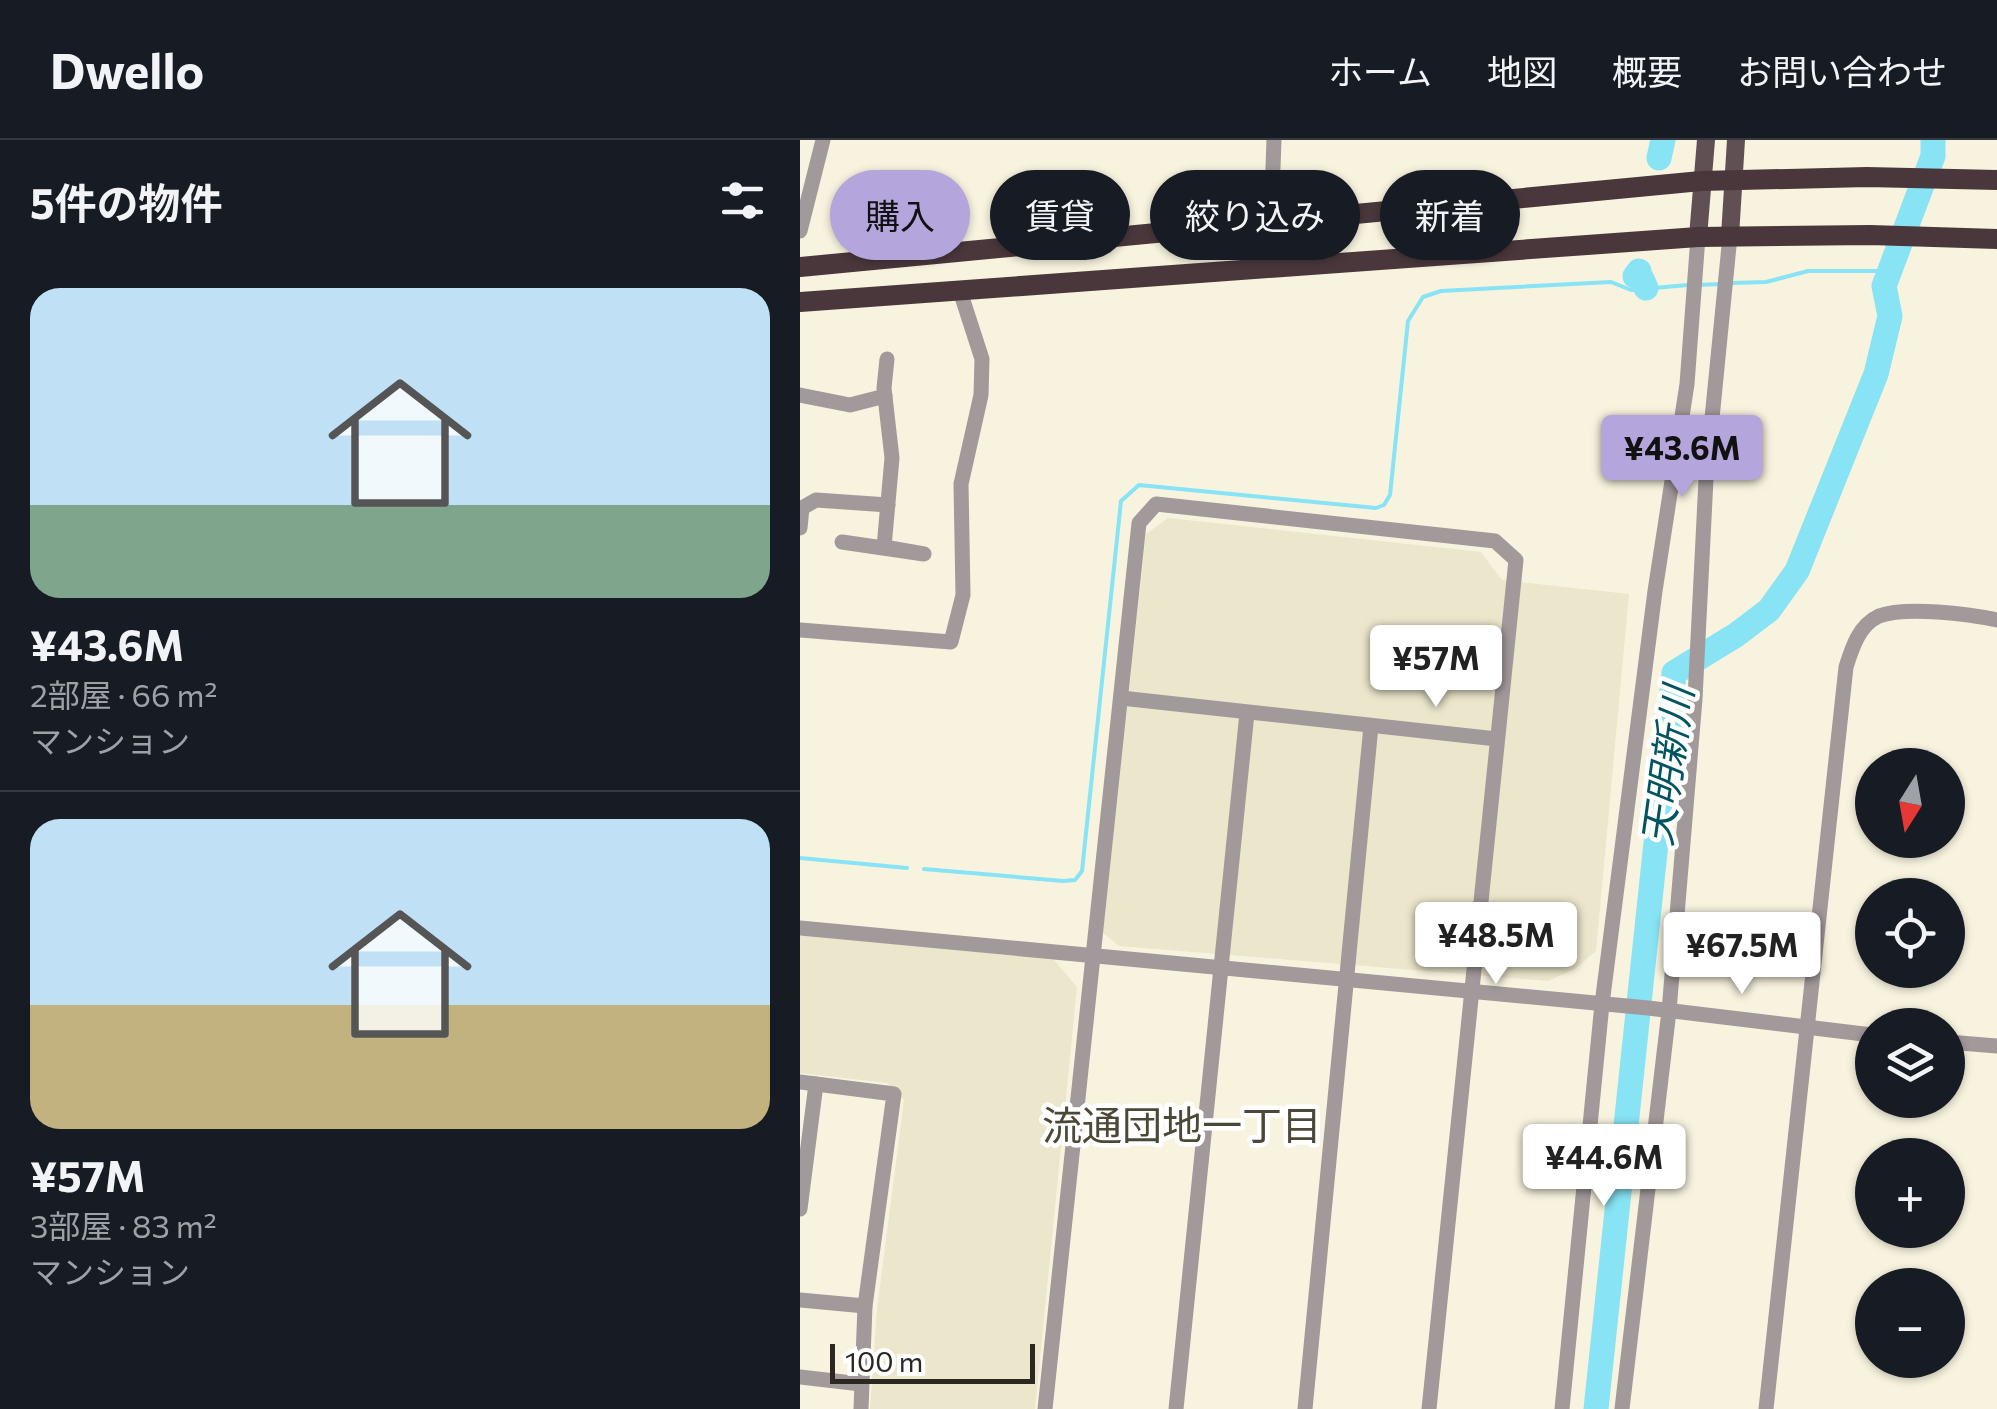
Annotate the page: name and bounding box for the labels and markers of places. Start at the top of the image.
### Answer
pin: ¥43.6M [1601,415,1763,500]
pin: ¥57M [1377,625,1495,710]
pin: ¥48.5M [1415,902,1577,987]
pin: ¥67.5M [1661,912,1823,997]
pin: ¥44.6M [1523,1124,1685,1209]

